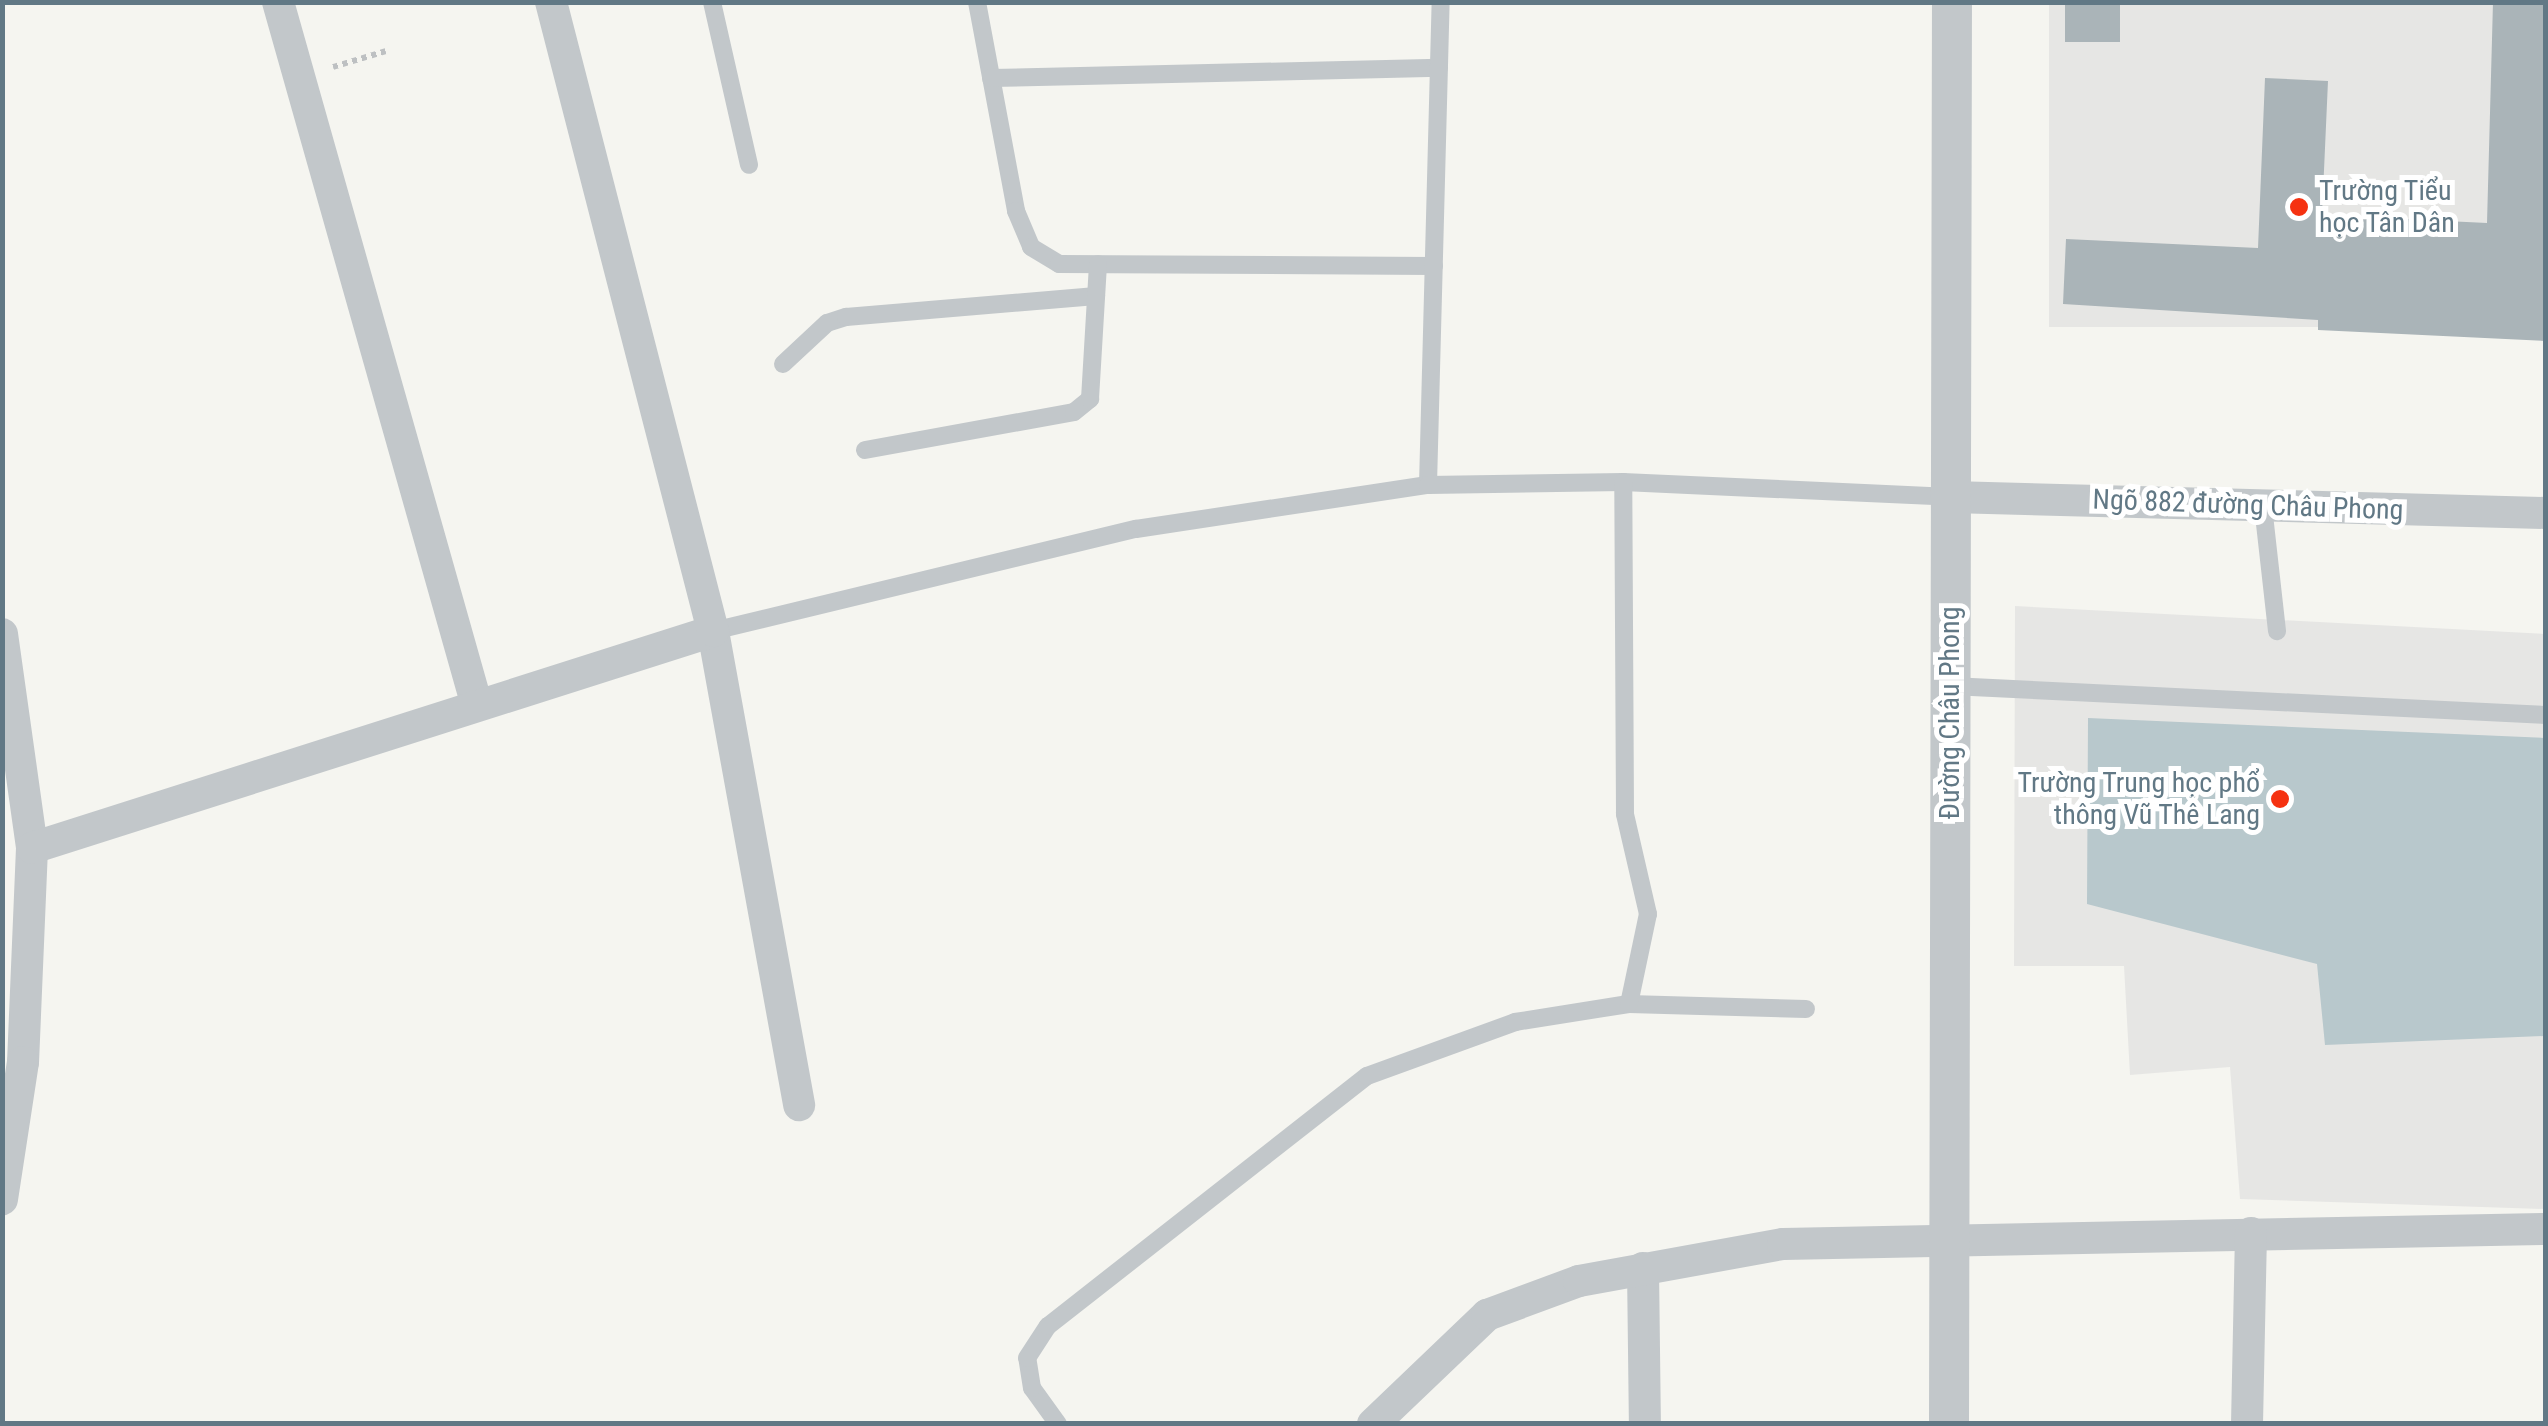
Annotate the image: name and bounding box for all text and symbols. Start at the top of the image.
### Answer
place label: Trường Tiểu học Tân Dân [2319,174,2455,240]
marker: Trường Tiểu học Tân Dân [2288,196,2310,218]
street label: Ngõ 882 đường Châu Phong [2092,483,2404,527]
street label: Đường Châu Phong [1933,607,1967,819]
place label: Trường Trung học phổ thông Vũ Thê Lang [2017,766,2260,832]
marker: Trường Trung học phổ thông Vũ Thê Lang [2269,788,2291,810]

